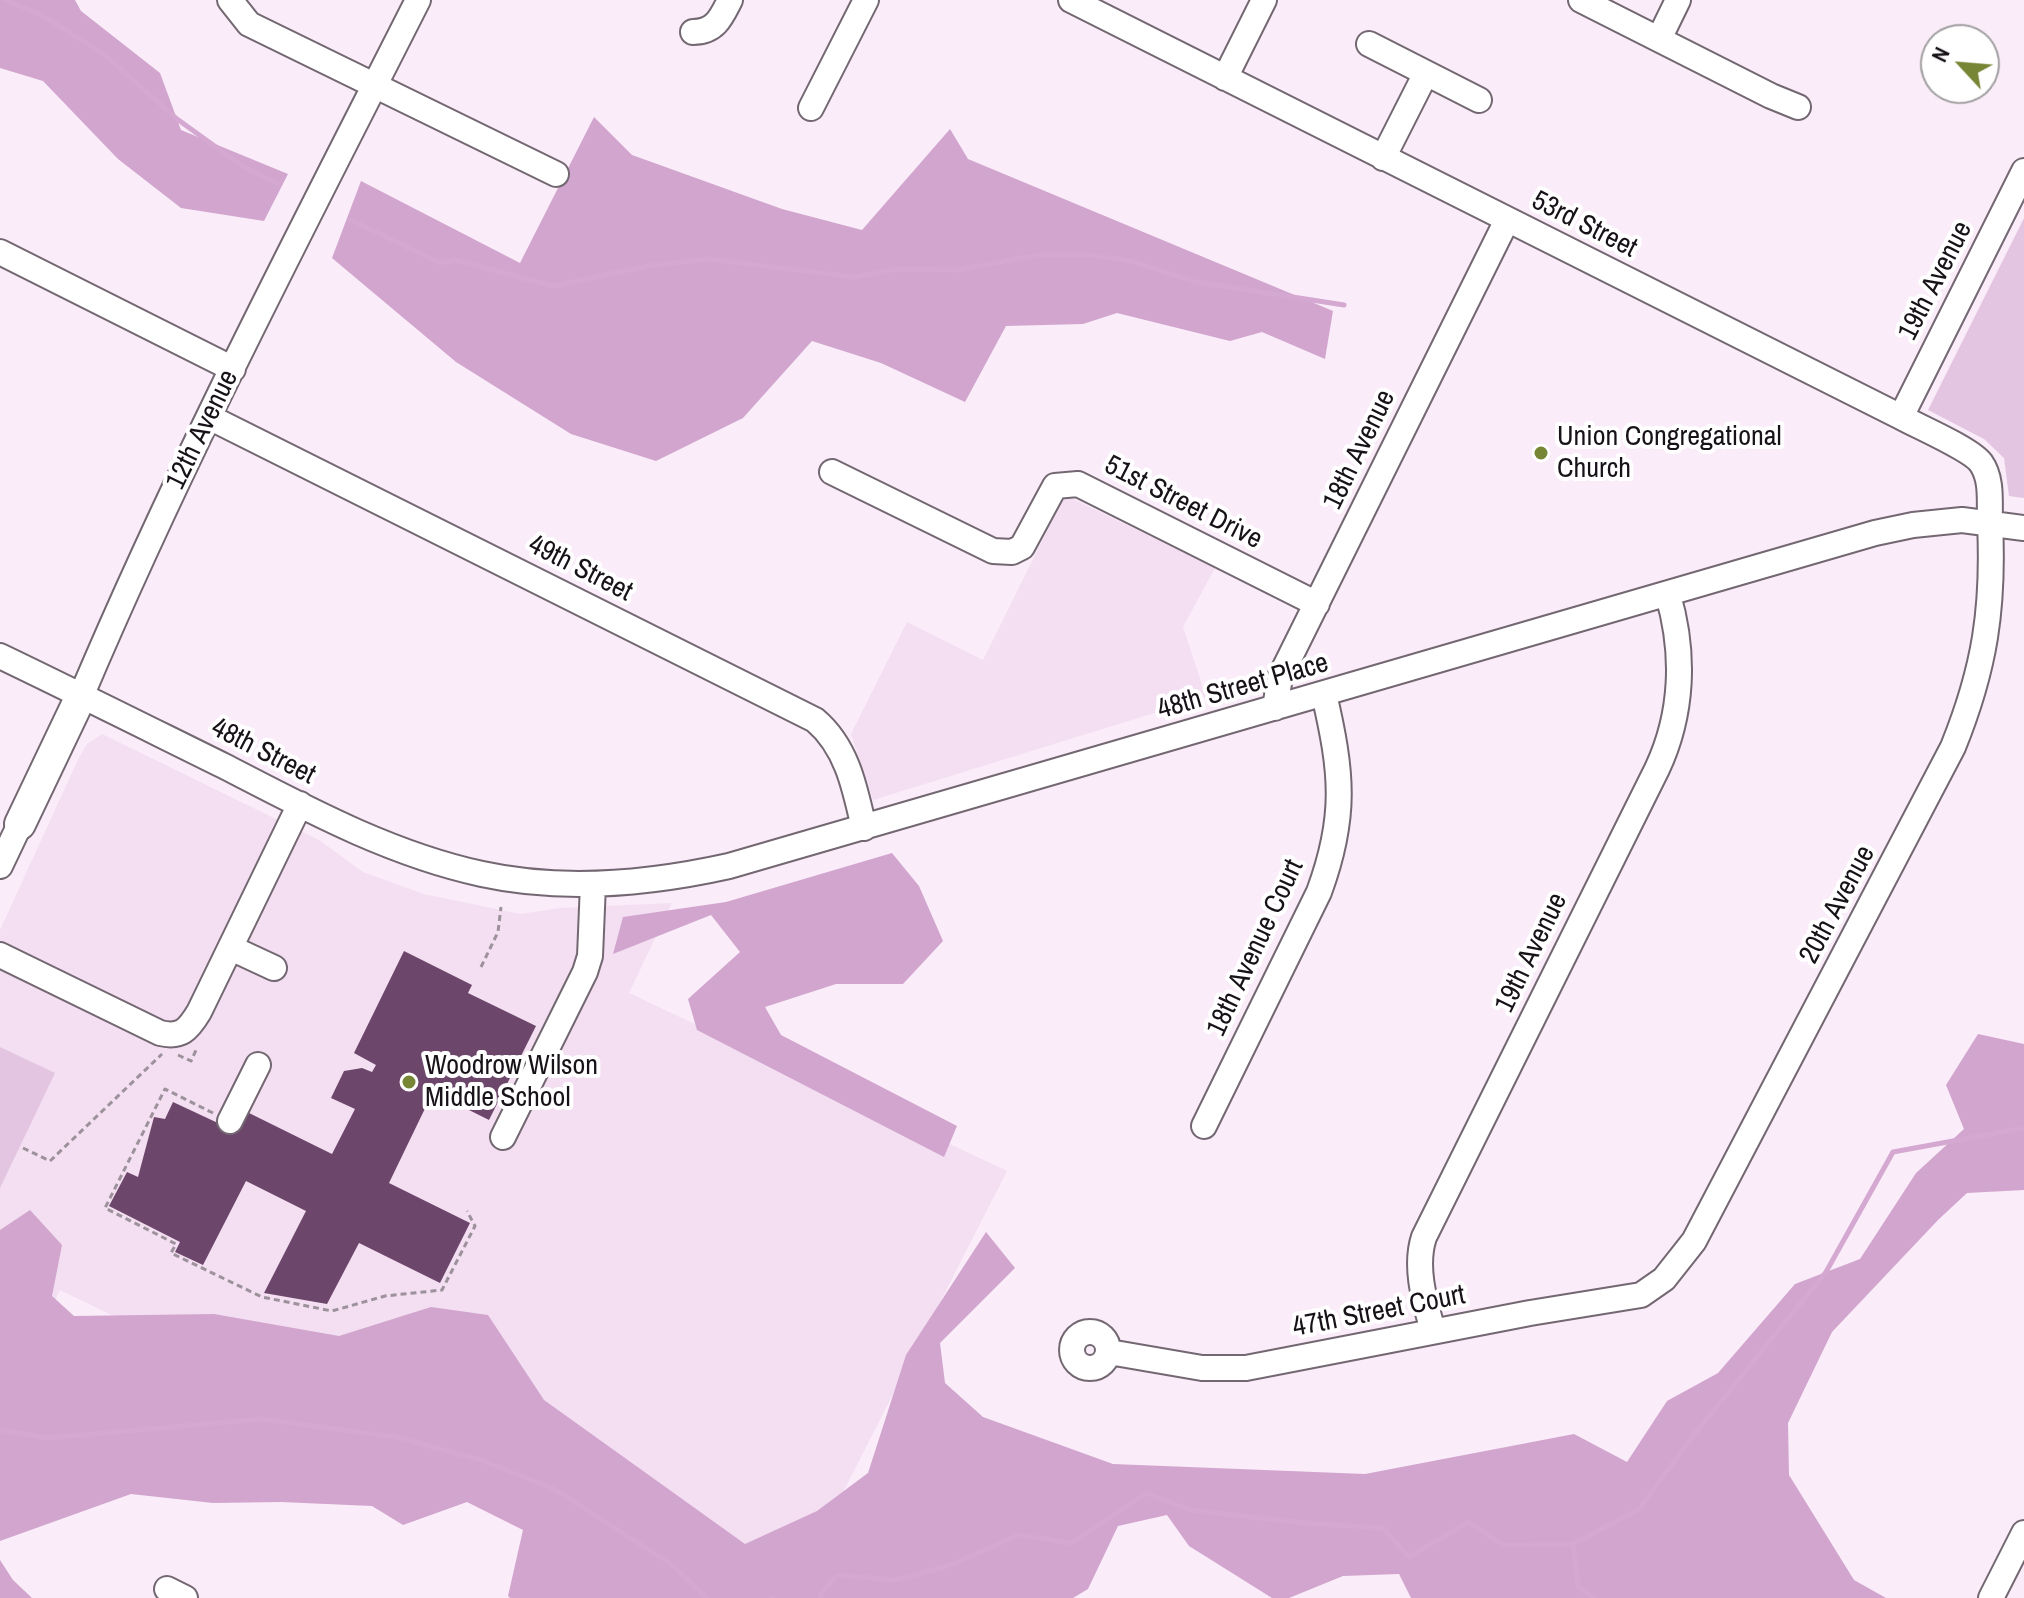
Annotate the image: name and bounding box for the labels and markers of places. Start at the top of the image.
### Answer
place label: Union Congregational Church [1557,420,1782,486]
marker: Union Congregational Church [1532,444,1550,462]
place label: Woodrow Wilson Middle School [425,1049,598,1115]
marker: Woodrow Wilson Middle School [400,1073,418,1091]

